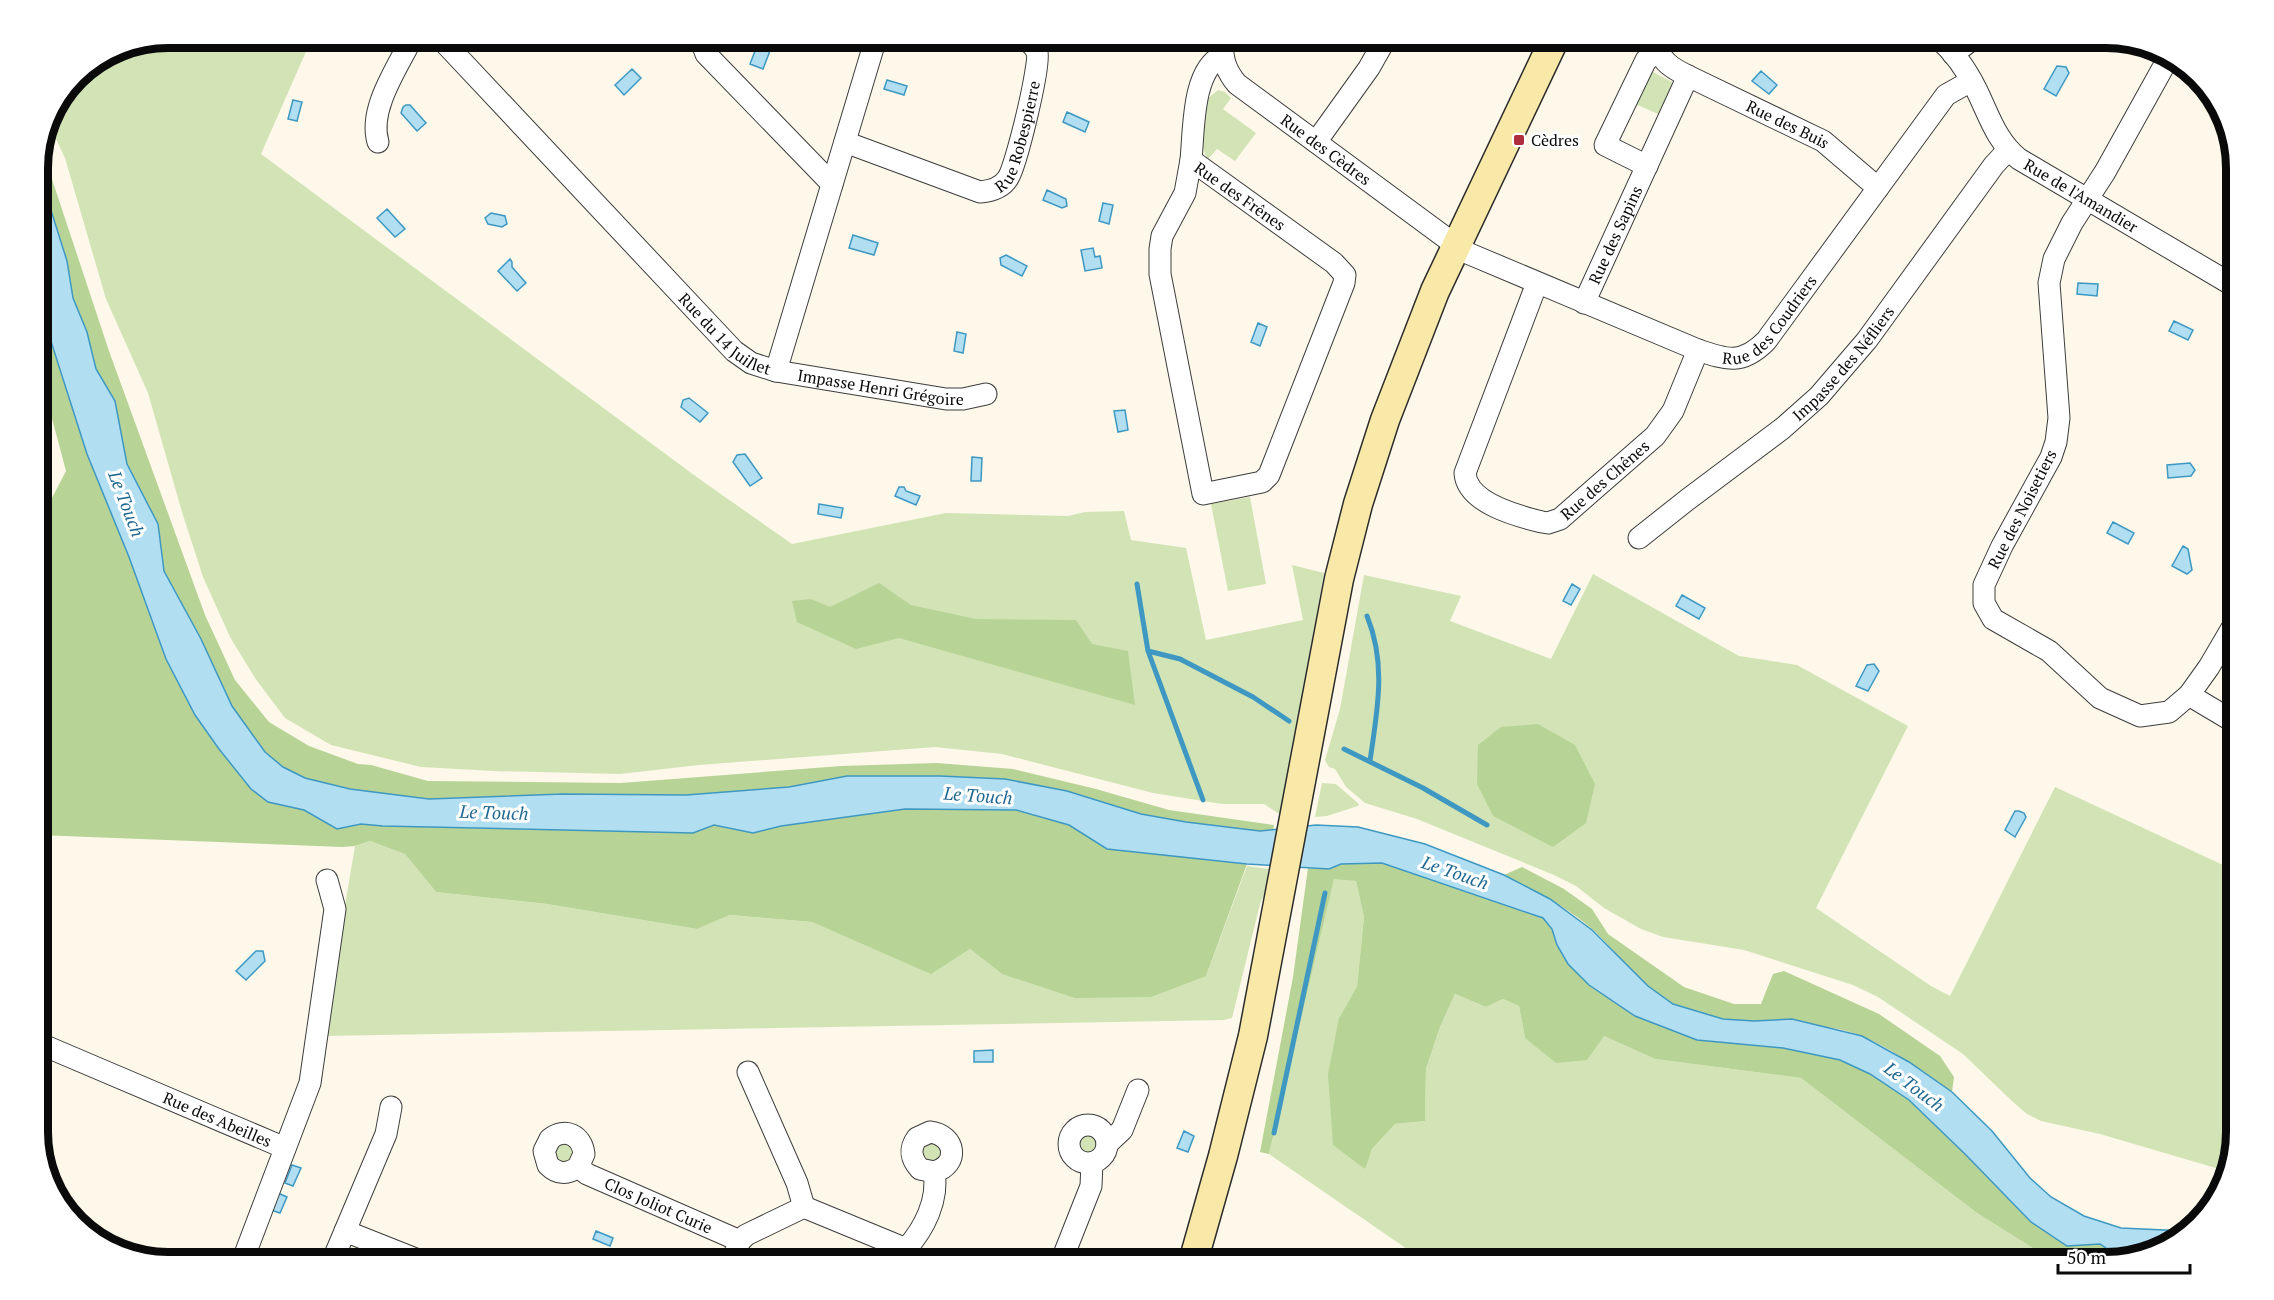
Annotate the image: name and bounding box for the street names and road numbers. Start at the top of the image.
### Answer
street label: Rue Robespierre [990,79,1045,198]
street label: Rue des Buis [1743,95,1835,153]
street label: Rue des Cèdres [1276,109,1376,190]
street label: Rue de l'Amandier [2020,153,2143,238]
street label: Rue des Frênes [1190,156,1290,236]
street label: Rue des Sapins [1583,182,1647,288]
street label: Rue des Coudriers [1721,271,1822,370]
street label: Rue du 14 Juillet [674,288,774,380]
street label: Impasse des Néfliers [1788,301,1899,426]
street label: Impasse Henri Grégoire [796,364,964,410]
street label: Rue des Chênes [1556,435,1654,525]
street label: Rue des Noisetiers [1982,445,2062,572]
street label: Rue des Abeilles [160,1086,275,1152]
street label: Clos Joliot Curie [601,1172,716,1239]

